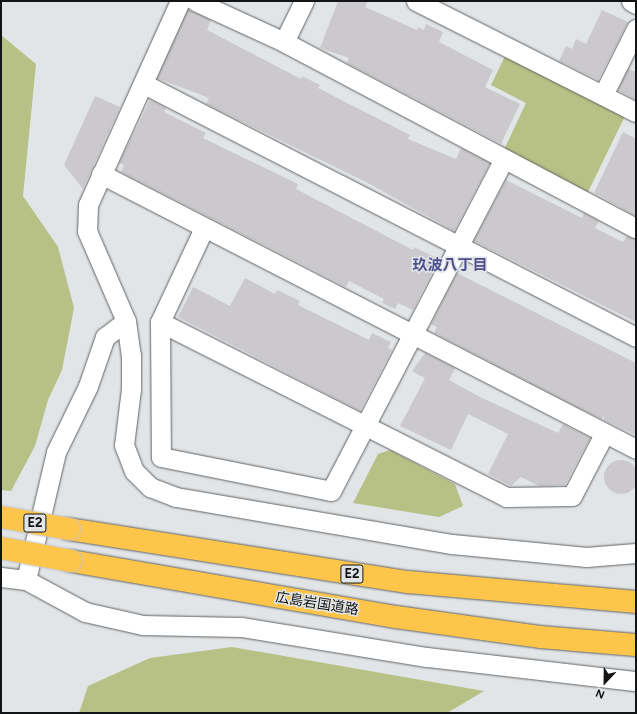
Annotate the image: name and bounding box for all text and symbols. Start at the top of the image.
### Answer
district label: 玖波八丁目 [413,257,487,275]
road number: E2 [23,512,47,534]
road number: E2 [340,563,364,585]
street label: 広島岩国道路 [274,589,360,619]
north arrow [585,662,625,702]
text: N [594,686,607,701]

